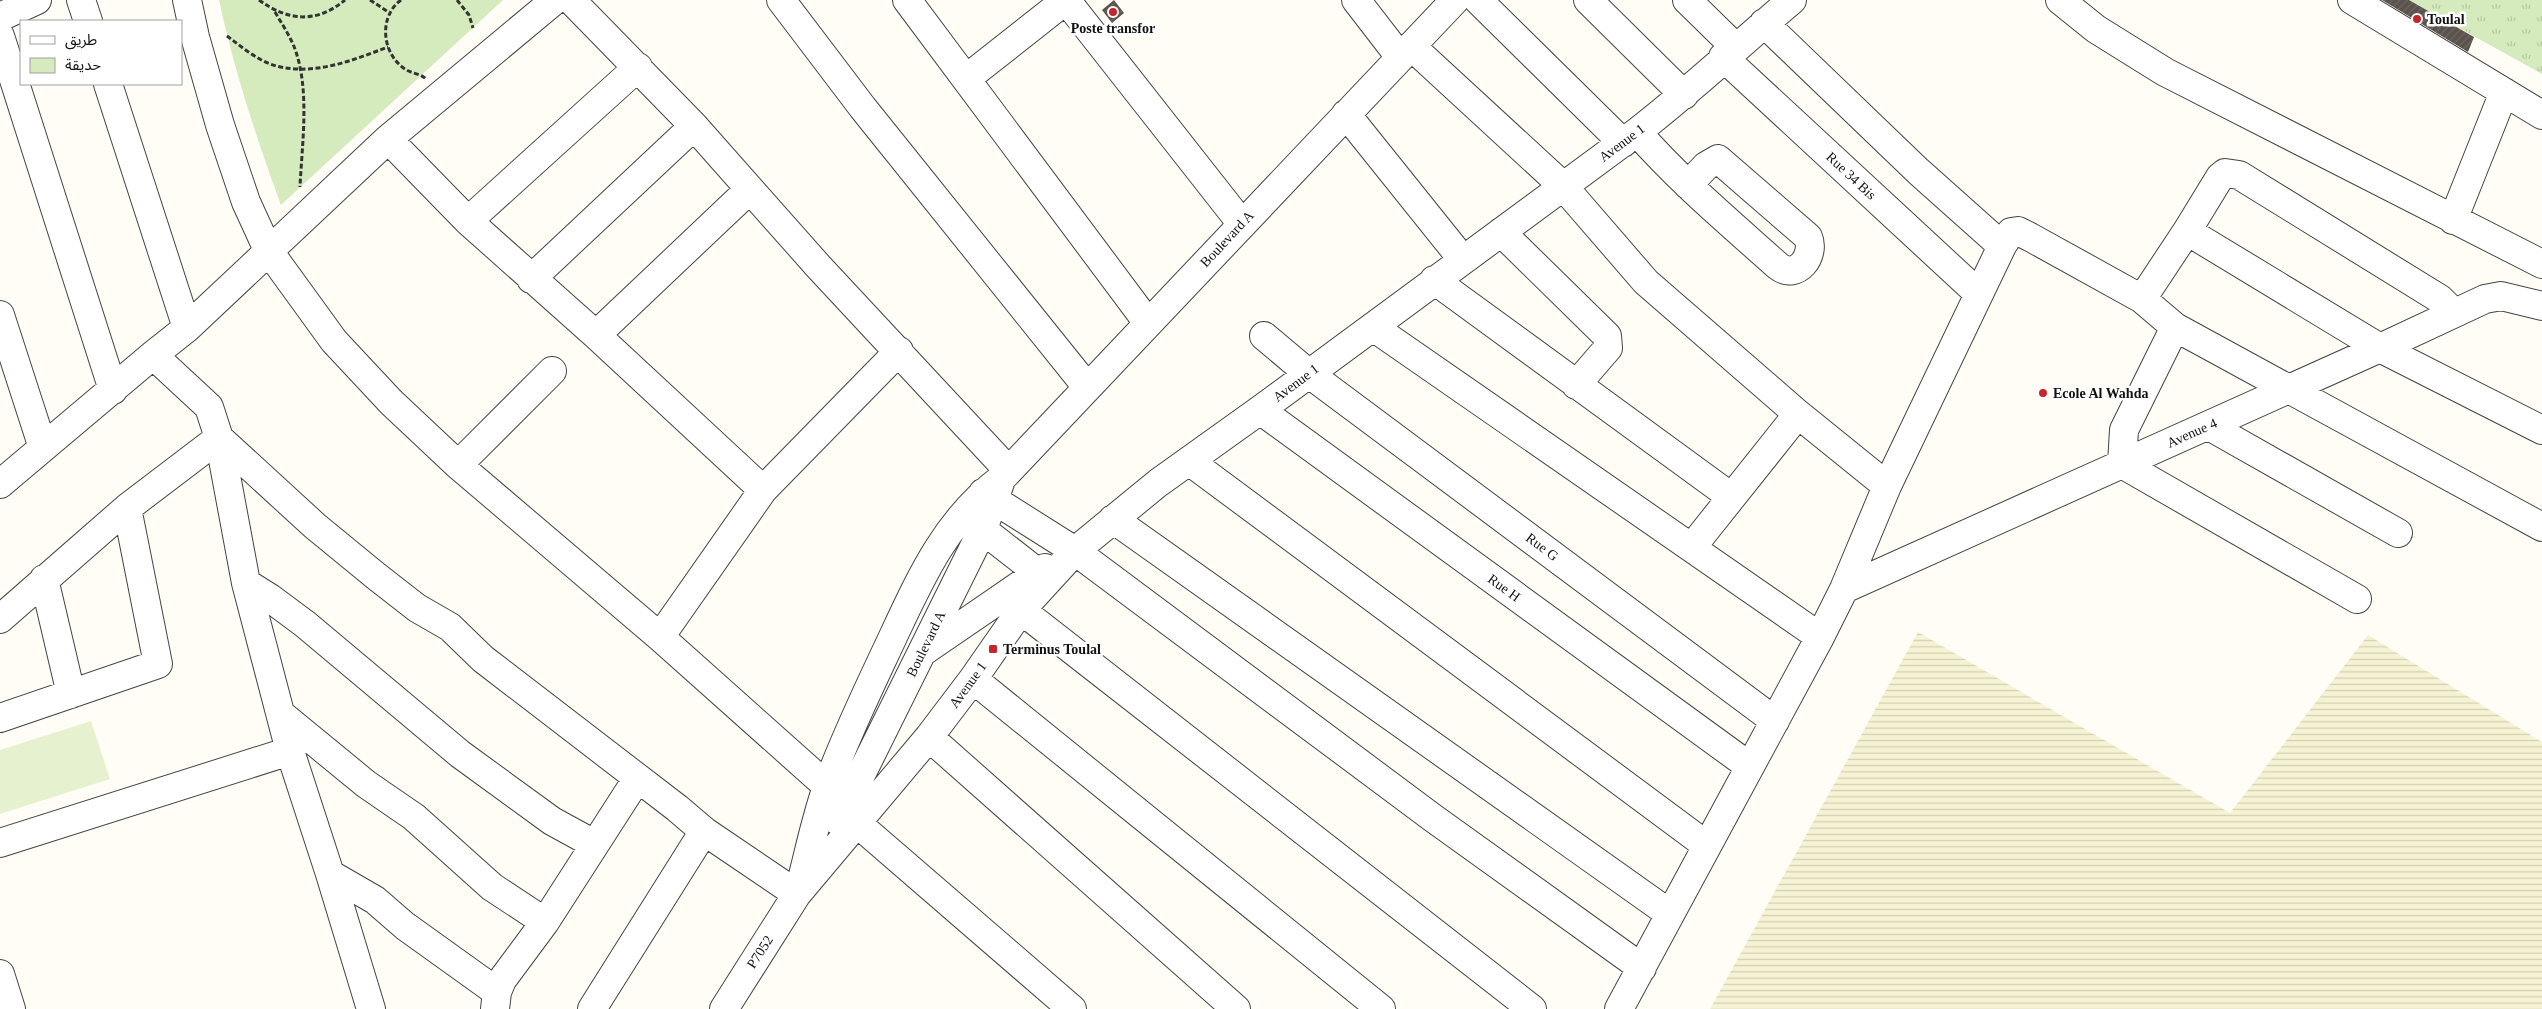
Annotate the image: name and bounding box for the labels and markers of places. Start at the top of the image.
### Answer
marker: Poste transfor [1107,6,1119,18]
place label: Toulal [2427,12,2465,27]
marker: Toulal [2411,13,2423,25]
place label: Poste transfor [1071,21,1155,36]
place label: Ecole Al Wahda [2053,386,2148,401]
marker: Ecole Al Wahda [2037,387,2049,399]
place label: Terminus Toulal [1003,642,1101,657]
marker: Terminus Toulal [987,643,999,655]

